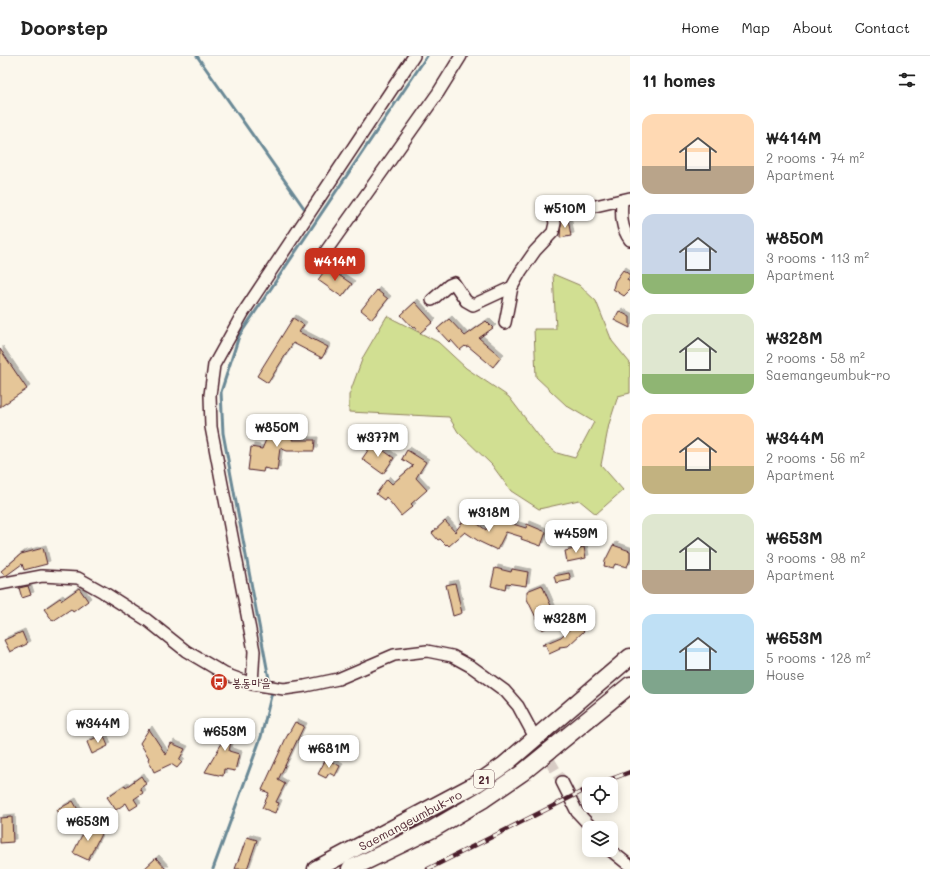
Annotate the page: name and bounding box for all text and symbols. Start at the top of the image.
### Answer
text: Doorstep [20,15,108,40]
text: Home [681,18,719,37]
text: Map [741,18,770,37]
text: About [792,18,833,37]
text: Contact [855,18,910,37]
text: 11 homes [642,69,716,91]
icon: filters [896,69,918,91]
text: ₩414M [766,126,822,148]
icon: home [674,130,722,178]
text: 2 rooms · 74 m² [766,149,864,166]
text: Apartment [766,166,835,183]
pin: ₩510M [537,195,593,229]
text: ₩510M [544,199,586,216]
text: ₩850M [766,226,824,248]
icon: home [674,230,722,278]
pin: ₩414M [307,248,363,282]
text: 3 rooms · 113 m² [766,249,869,266]
text: ₩414M [314,252,356,269]
text: Apartment [766,266,835,283]
text: ₩328M [766,326,823,348]
icon: home [674,330,722,378]
text: 2 rooms · 58 m² [766,349,865,366]
text: Saemangeumbuk-ro [766,366,890,383]
pin: ₩850M [249,414,305,448]
text: ₩850M [255,418,299,435]
pin: ₩377M [350,424,406,458]
text: ₩344M [766,426,824,448]
text: ₩377M [357,428,399,445]
icon: home [674,430,722,478]
text: 2 rooms · 56 m² [766,449,865,466]
text: Apartment [766,466,835,483]
pin: ₩318M [461,499,517,533]
text: ₩318M [468,503,510,520]
pin: ₩459M [548,520,604,554]
text: ₩459M [554,524,598,541]
text: ₩653M [766,526,823,548]
icon: home [674,530,722,578]
text: 3 rooms · 98 m² [766,549,865,566]
text: Apartment [766,566,835,583]
pin: ₩328M [537,605,593,639]
text: ₩328M [543,609,587,626]
text: ₩653M [766,626,823,648]
icon: home [674,630,722,678]
text: 5 rooms · 128 m² [766,649,871,666]
text: House [766,666,804,683]
bus stop icon: 봉동마을 [209,672,229,692]
place label: 봉동마을 [232,674,271,690]
pin: ₩344M [70,710,126,744]
text: ₩344M [76,714,120,731]
pin: ₩653M [197,718,253,752]
text: ₩653M [203,722,247,739]
pin: ₩681M [301,735,357,769]
text: ₩681M [308,739,350,756]
road number: 21 [474,770,494,788]
map controls [582,777,618,857]
button: locate [582,777,618,813]
street label: Saemangeumbuk-ro [356,786,464,854]
pin: ₩653M [60,808,116,842]
text: ₩653M [66,812,110,829]
button: layers [582,821,618,857]

